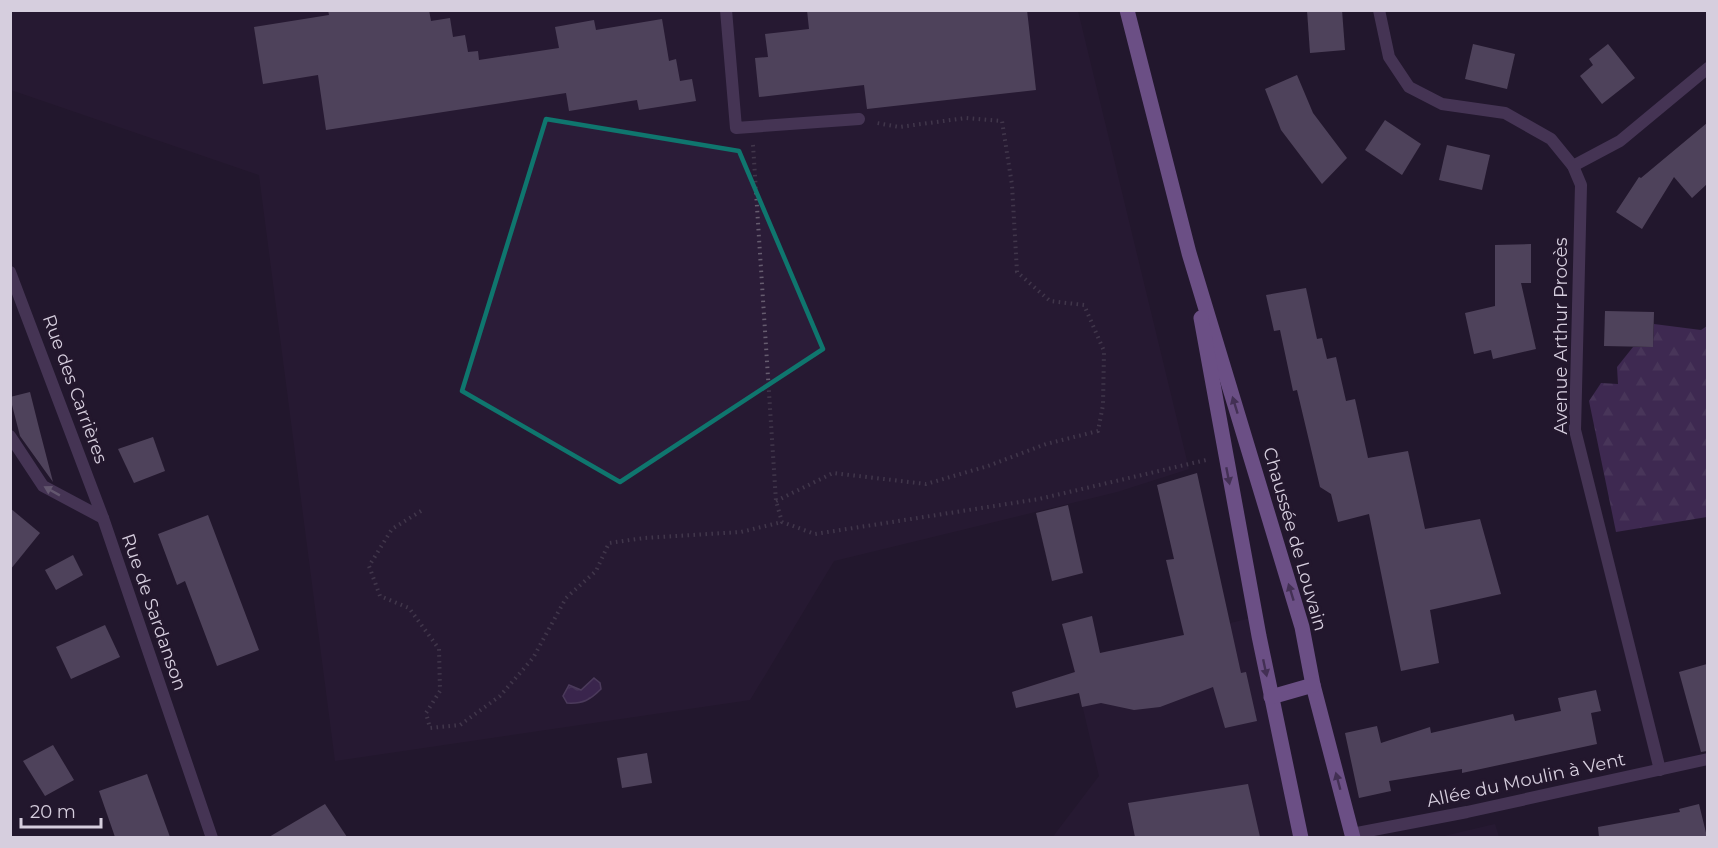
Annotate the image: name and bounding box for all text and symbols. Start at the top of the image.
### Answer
street label: Avenue Arthur Procès [1550,237,1572,434]
street label: Rue des Carrières [38,311,112,467]
one-way arrow [1230,396,1239,414]
street label: Chaussée de Louvain [1258,444,1332,634]
one-way arrow [1224,467,1233,486]
one-way arrow [44,485,60,496]
street label: Rue de Sardanson [117,531,191,693]
one-way arrow [1286,583,1295,601]
one-way arrow [1261,659,1271,677]
street label: Allée du Moulin à Vent [1425,748,1627,812]
one-way arrow [1333,772,1342,790]
scale bar [21,791,100,829]
text: 20 m [30,801,76,823]

